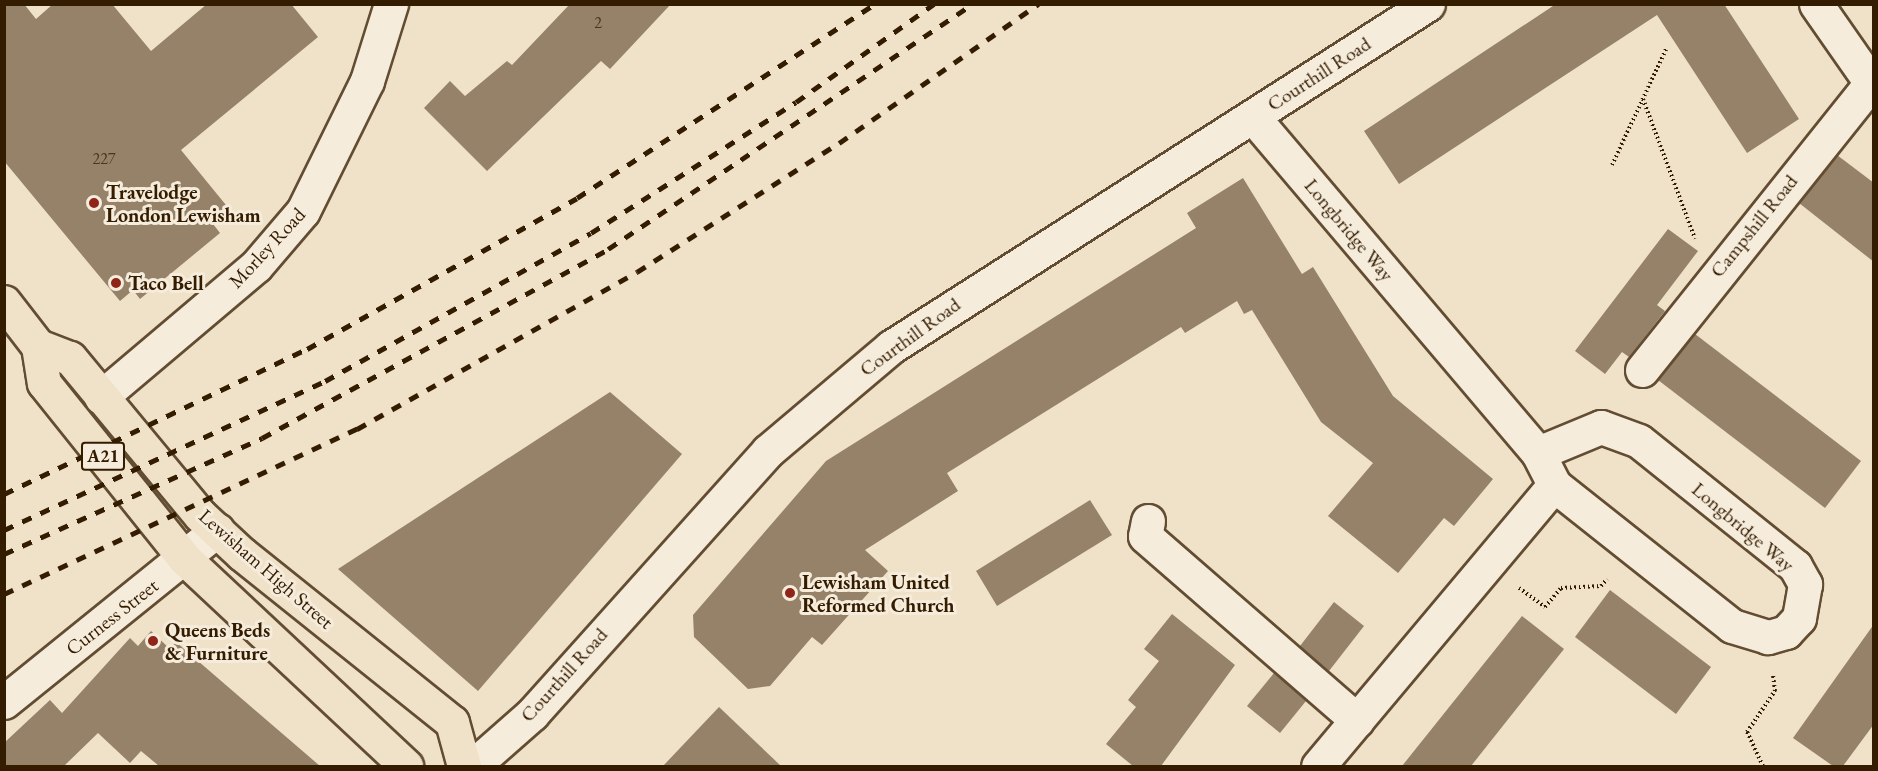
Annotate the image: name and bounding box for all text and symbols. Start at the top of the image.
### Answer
house number: 2 [594,13,602,33]
street label: Courthill Road [1263,32,1375,116]
house number: 227 [92,149,116,169]
street label: Campshill Road [1705,170,1803,282]
street label: Longbridge Way [1299,174,1399,286]
place label: Travelodge London Lewisham [106,180,261,227]
marker: Travelodge London Lewisham [87,196,101,210]
street label: Morley Road [224,203,310,293]
place label: Taco Bell [128,271,204,295]
marker: Taco Bell [109,276,123,290]
street label: Courthill Road [855,293,965,381]
road number: A21 [80,441,126,471]
street label: Longbridge Way [1687,477,1799,577]
street label: Lewisham High Street [194,504,338,634]
place label: Lewisham United Reformed Church [802,570,954,617]
street label: Curness Street [61,573,163,661]
marker: Lewisham United Reformed Church [783,586,797,600]
place label: Queens Beds & Furniture [165,618,270,665]
street label: Courthill Road [516,623,612,727]
marker: Queens Beds & Furniture [146,634,160,648]

